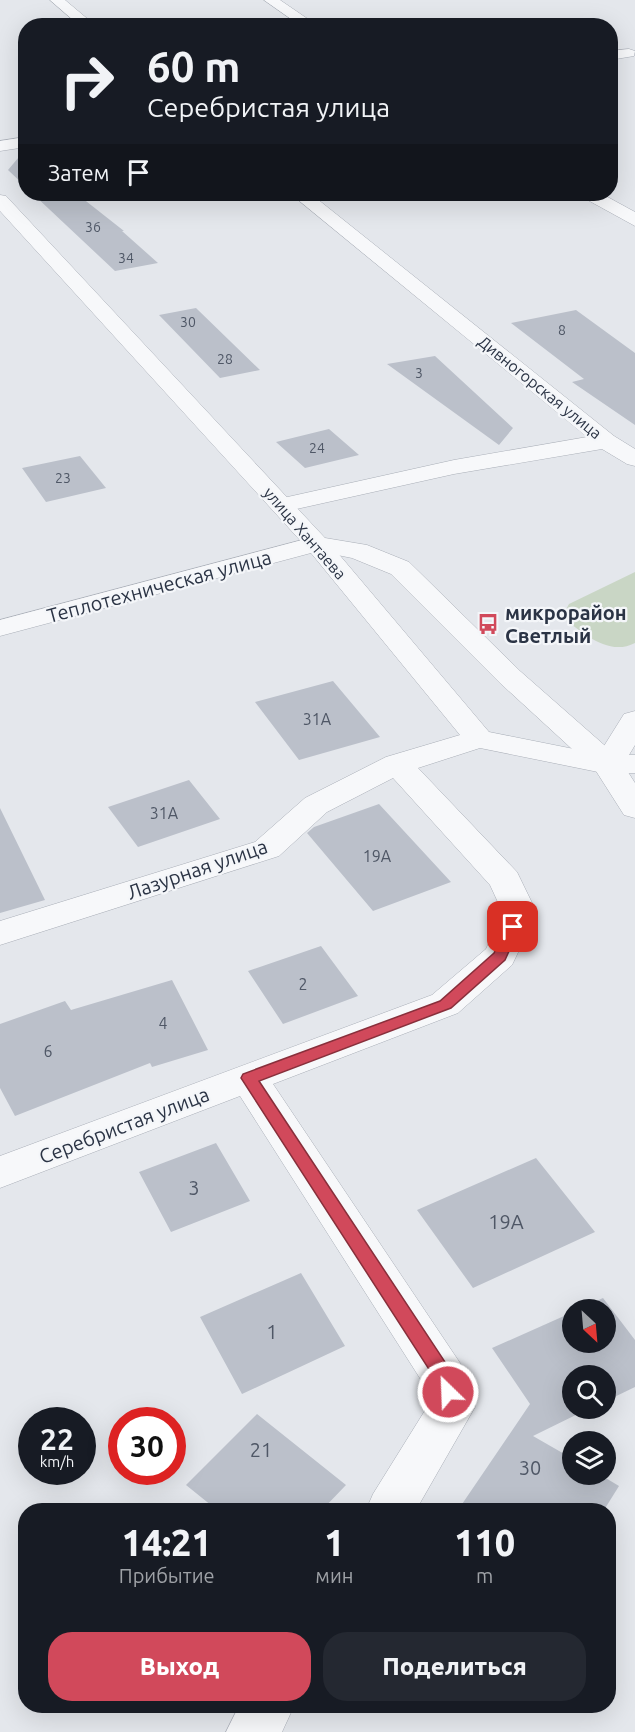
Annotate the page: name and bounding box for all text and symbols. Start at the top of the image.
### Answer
icon: right [48,42,126,120]
text: 60 m [147,43,241,90]
text: Серебристая улица [147,92,390,122]
icon: arrive [122,156,155,189]
text: Затем [48,160,110,185]
house number: 36 [85,219,101,235]
house number: 34 [118,250,134,266]
house number: 30 [180,314,196,330]
house number: 8 [558,322,566,338]
street label: Дивногорская улица [475,332,605,442]
house number: 28 [217,351,233,367]
house number: 3 [415,365,423,381]
house number: 24 [309,440,325,456]
house number: 23 [55,470,71,486]
street label: улица Хантаева [260,483,350,583]
street label: Теплотехническая улица [44,545,274,627]
place label: микрорайон Светлый [505,601,627,647]
bus stop icon: микрорайон Светлый [476,612,500,636]
house number: 31А [303,710,332,728]
house number: 31А [150,804,179,822]
street label: Лазурная улица [124,834,270,904]
house number: 19А [363,847,392,865]
pin [487,901,538,952]
icon: arrive [496,910,529,943]
house number: 2 [298,975,308,993]
house number: 4 [158,1014,168,1032]
house number: 6 [43,1042,53,1060]
street label: Серебристая улица [36,1082,212,1168]
house number: 3 [188,1176,200,1199]
house number: 19А [488,1210,524,1233]
north arrow [562,1299,616,1353]
map controls [562,1299,616,1485]
house number: 1 [266,1320,278,1343]
position arrow [416,1360,480,1424]
button: search [562,1365,616,1419]
speed limit sign: 30 [108,1407,186,1485]
text: 22 [40,1422,74,1456]
button: layers [562,1431,616,1485]
house number: 21 [250,1438,272,1461]
text: km/h [40,1453,74,1470]
house number: 30 [519,1456,541,1479]
text: 14:21 [122,1522,212,1563]
text: 1 [324,1522,345,1563]
text: 110 [454,1522,515,1563]
text: Прибытие [119,1564,215,1587]
text: мин [315,1564,353,1587]
text: m [476,1564,493,1587]
button: Выход [48,1632,311,1701]
button: Поделиться [323,1632,586,1701]

